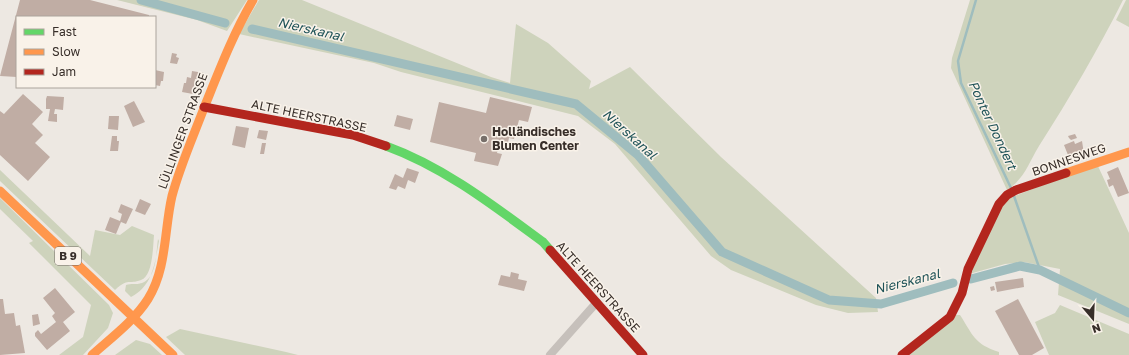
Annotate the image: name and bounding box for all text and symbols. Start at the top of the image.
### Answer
water label: Nierskanal [277,14,346,45]
legend [16,16,156,88]
text: Fast [52,24,77,39]
text: Slow [52,44,80,59]
text: Jam [52,64,76,79]
street label: LÜLLINGER STRASSE [155,71,211,191]
water label: Ponter Dondert [965,78,1021,174]
street label: ALTE HEERSTRASSE [250,96,368,135]
water label: Nierskanal [600,106,661,163]
place label: Holländisches Blumen Center [492,124,579,153]
marker: Holländisches Blumen Center [479,134,489,144]
street label: BONNESWEG [1030,140,1108,179]
street label: ALTE HEERSTRASSE [554,238,643,335]
road number: B 9 [55,247,81,265]
water label: Nierskanal [873,265,942,297]
north arrow [1073,299,1113,339]
text: N [1090,321,1102,336]

